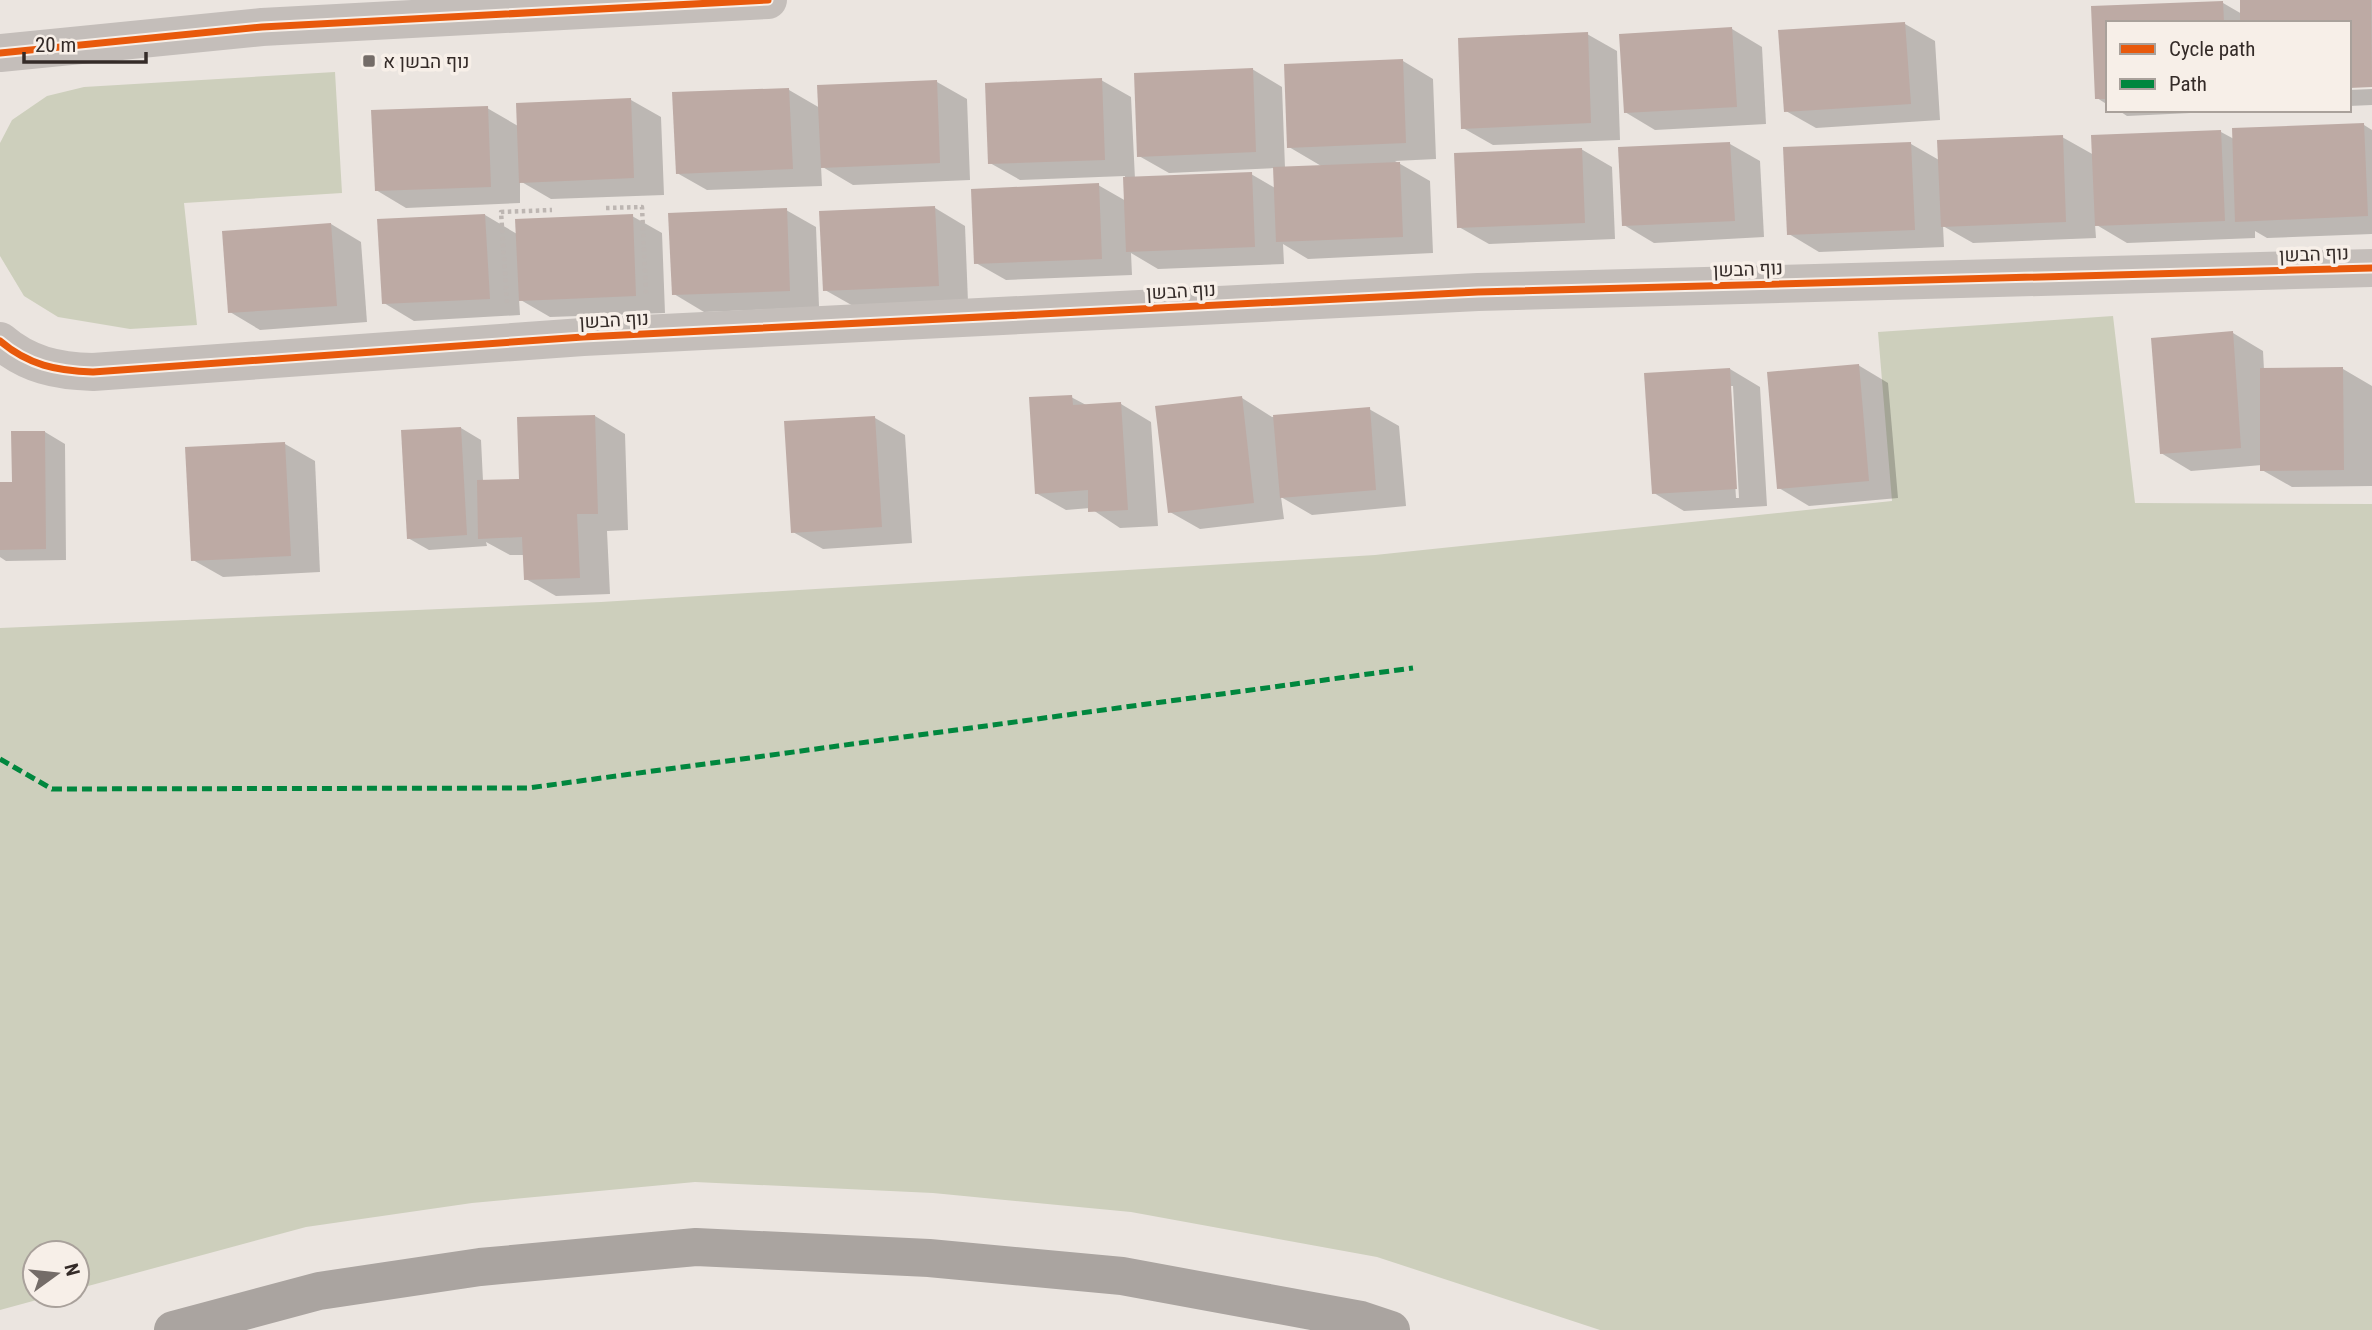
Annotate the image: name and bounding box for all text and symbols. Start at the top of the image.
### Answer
scale bar [24,21,147,65]
legend [2106,21,2351,112]
text: 20 m [35,33,76,57]
text: Cycle path [2169,37,2255,61]
place label: נוף הבשן א [383,50,469,73]
marker: נוף הבשן א [361,53,377,69]
text: Path [2169,72,2207,96]
street label: נוף הבשן [2279,241,2349,267]
street label: נוף הבשן [1713,256,1783,282]
street label: נוף הבשן [1146,278,1216,304]
street label: נוף הבשן [579,307,649,333]
north arrow [21,1239,91,1309]
text: N [59,1261,85,1278]

